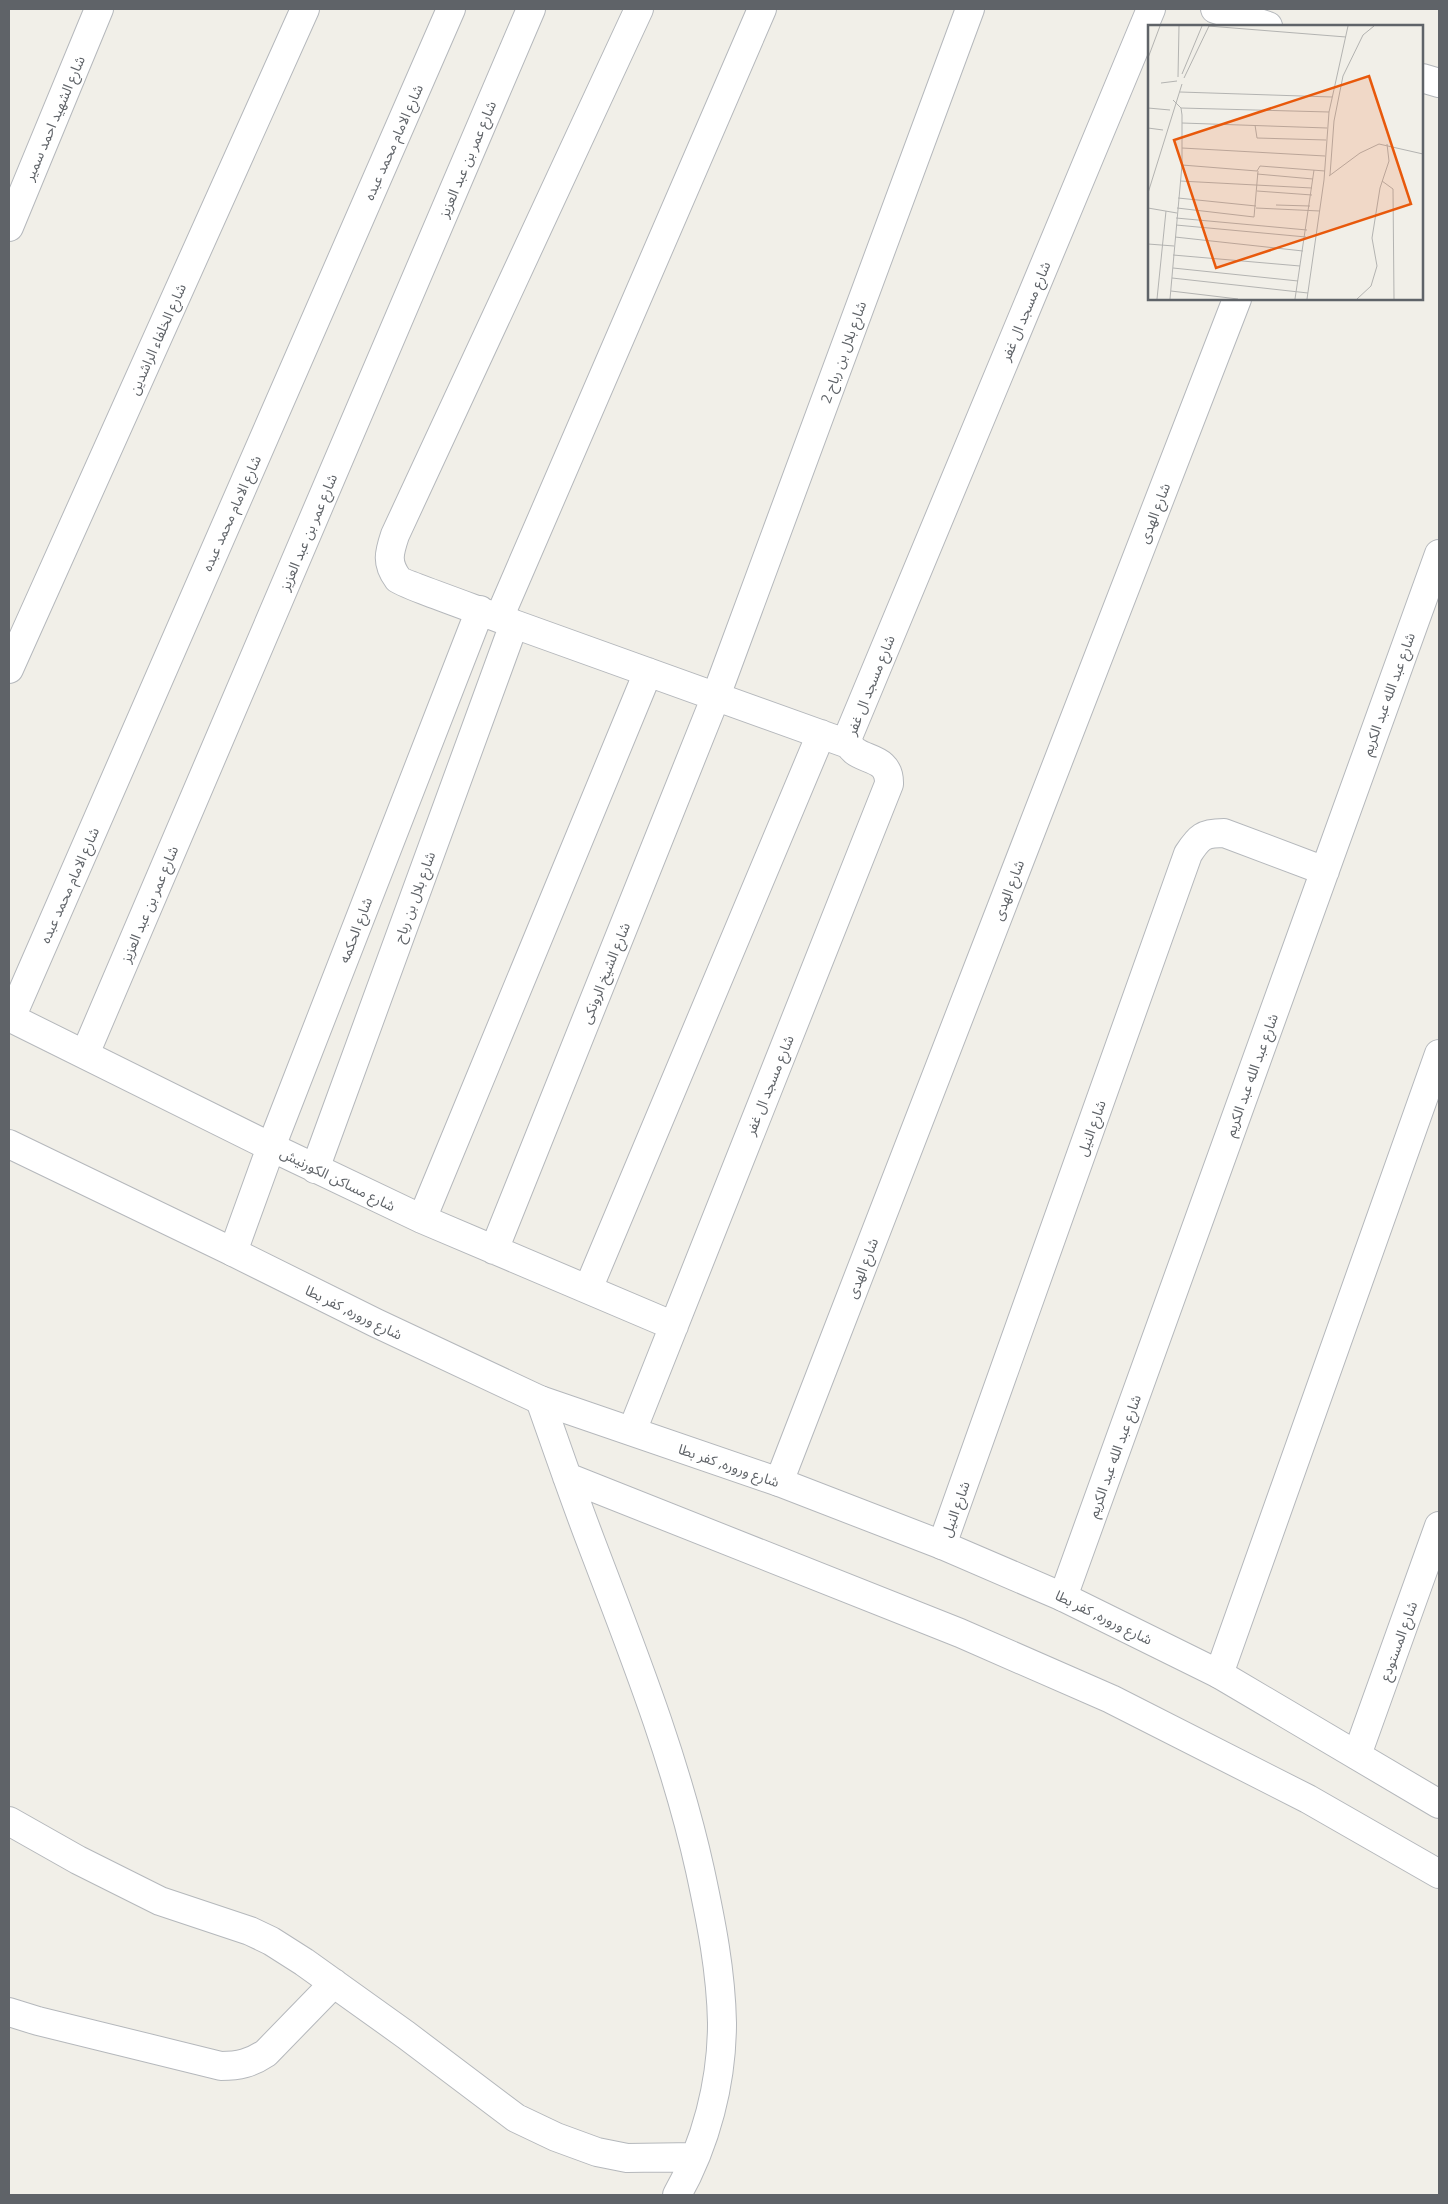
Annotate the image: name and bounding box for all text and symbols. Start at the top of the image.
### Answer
inset map [1148,25,1423,300]
street label: شارع الشهيد احمد سمير [19,53,91,185]
street label: شارع الامام محمد عبده [359,81,429,204]
street label: شارع عمر بن عبد العزيز [433,98,502,222]
street label: شارع مسجد ال غفر [995,258,1056,365]
street label: شارع الخلفاء الراشدين [124,280,192,398]
street label: شارع بلال بن رباح 2 [816,298,872,406]
street label: شارع الامام محمد عبده [197,452,267,575]
street label: شارع عمر بن عبد العزيز [274,471,343,595]
street label: شارع الهدى [1134,480,1176,547]
street label: شارع عبد الله عبد الكريم [1357,630,1421,759]
street label: شارع مسجد ال غفر [841,632,901,740]
street label: شارع الامام محمد عبده [35,824,105,947]
street label: شارع عمر بن عبد العزيز [115,843,184,967]
street label: شارع بلال بن رباح [389,849,441,946]
street label: شارع الهدى [988,857,1030,924]
street label: شارع الحكمه [334,894,378,966]
street label: شارع الشيخ الرونكى [576,919,636,1027]
street label: شارع عبد الله عبد الكريم [1220,1011,1284,1140]
street label: شارع مسجد ال غفر [740,1032,800,1140]
street label: شارع النيل [1072,1097,1112,1159]
street label: شارع مساكن الكورنيش [276,1143,399,1217]
street label: شارع الهدى [842,1235,884,1302]
street label: شارع وروره, كفر بطا [301,1280,406,1346]
street label: شارع عبد الله عبد الكريم [1083,1392,1147,1521]
street label: شارع وروره, كفر بطا [675,1439,782,1493]
street label: شارع النيل [936,1478,976,1540]
street label: شارع وروره, كفر بطا [1051,1585,1156,1651]
street label: شارع المستودع [1375,1599,1423,1684]

